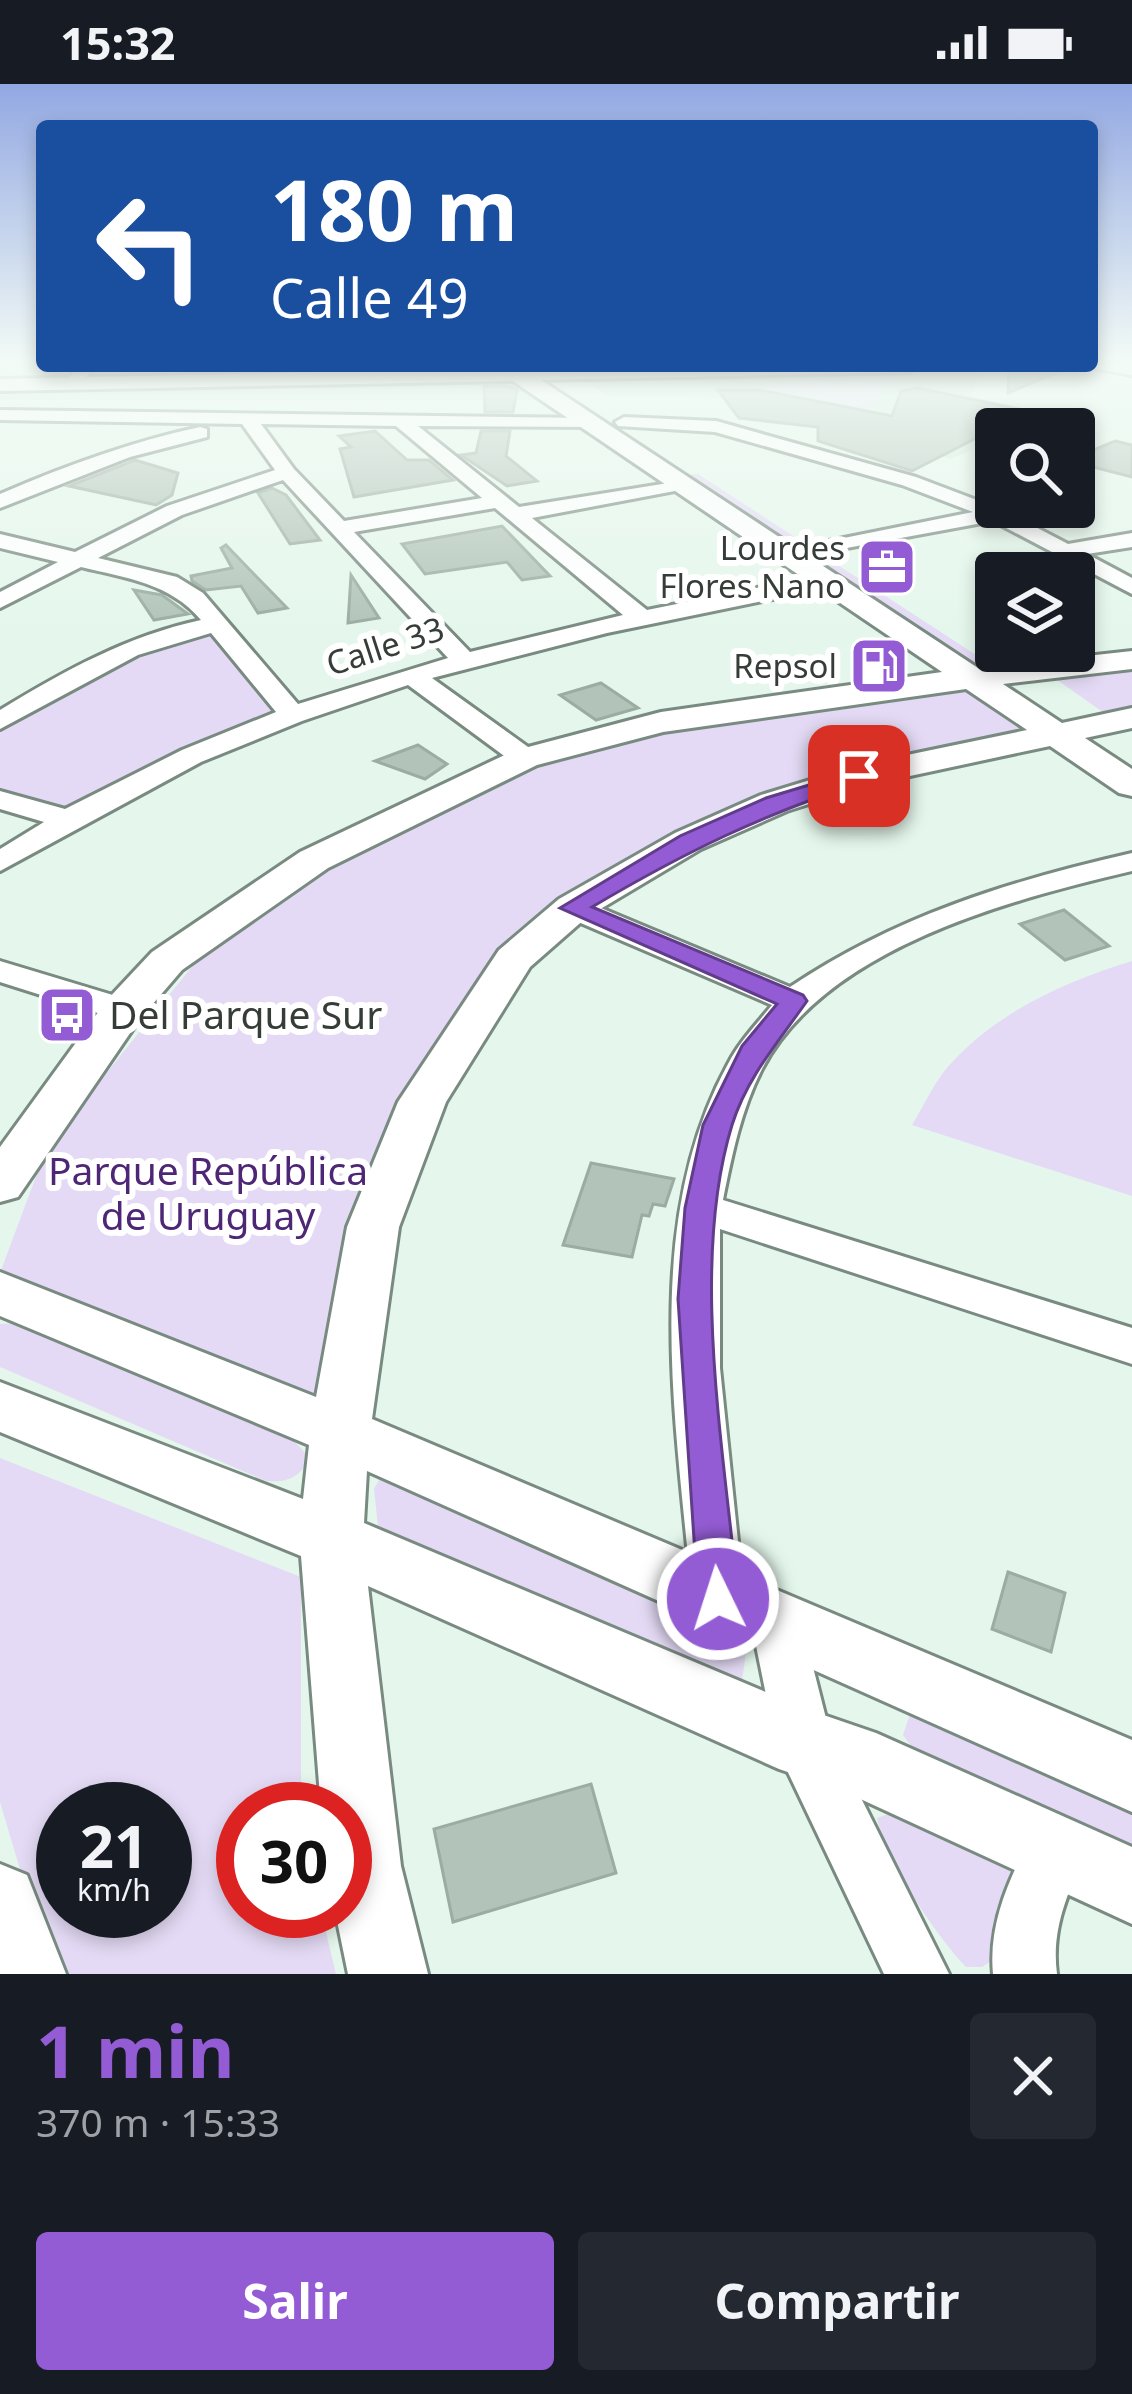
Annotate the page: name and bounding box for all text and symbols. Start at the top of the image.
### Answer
text: 15:32 [60,12,176,73]
text: 180 m [270,151,518,266]
icon: left [72,168,228,324]
text: Calle 49 [270,260,469,334]
map controls [975,408,1095,672]
button: search [975,408,1095,528]
place label: Lourdes Flores Nano [659,525,845,608]
office icon: Lourdes Flores Nano [856,536,918,598]
button: layers [975,552,1095,672]
street label: Calle 33 [320,605,450,686]
fuel station icon: Repsol [848,635,910,697]
place label: Repsol [733,643,837,688]
pin [808,725,910,827]
icon: arrive [826,743,892,809]
bus stop icon: Del Parque Sur [36,984,98,1046]
place label: Del Parque Sur [109,987,382,1040]
park label: Parque República de Uruguay [48,1143,368,1241]
position arrow [655,1536,781,1662]
speed limit sign: 30 [216,1782,372,1938]
text: 21 [80,1804,148,1886]
text: km/h [77,1869,151,1910]
text: 1 min [36,2001,234,2099]
button: close [970,2013,1096,2139]
text: 370 m · 15:33 [36,2095,280,2148]
button: Salir [36,2232,554,2370]
button: Compartir [578,2232,1096,2370]

